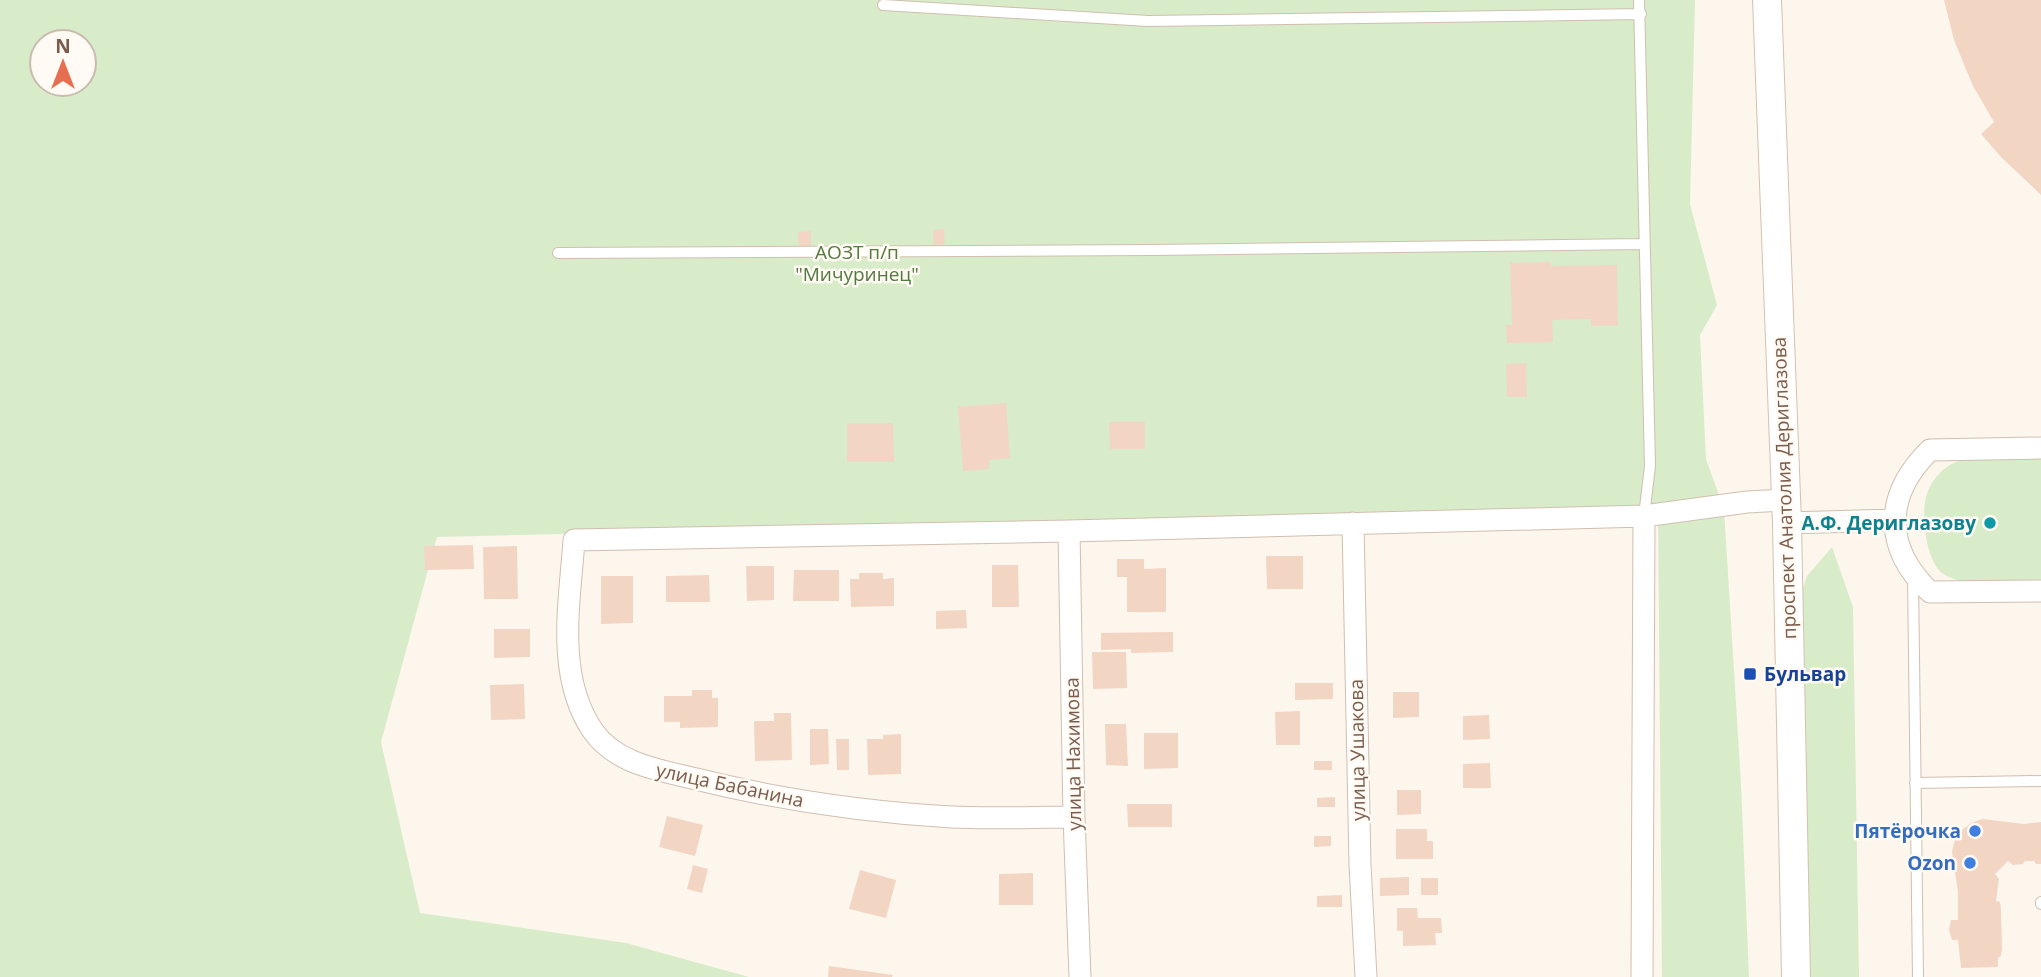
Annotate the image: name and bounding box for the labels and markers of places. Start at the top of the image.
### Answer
place label: А.Ф. Дериглазову [1801,510,1976,536]
marker: А.Ф. Дериглазову [1982,515,1998,531]
place label: Бульвар [1764,661,1846,687]
marker: Бульвар [1742,666,1758,682]
place label: Пятёрочка [1854,818,1961,844]
marker: Пятёрочка [1967,823,1983,839]
place label: Ozon [1907,850,1956,876]
marker: Ozon [1962,855,1978,871]

